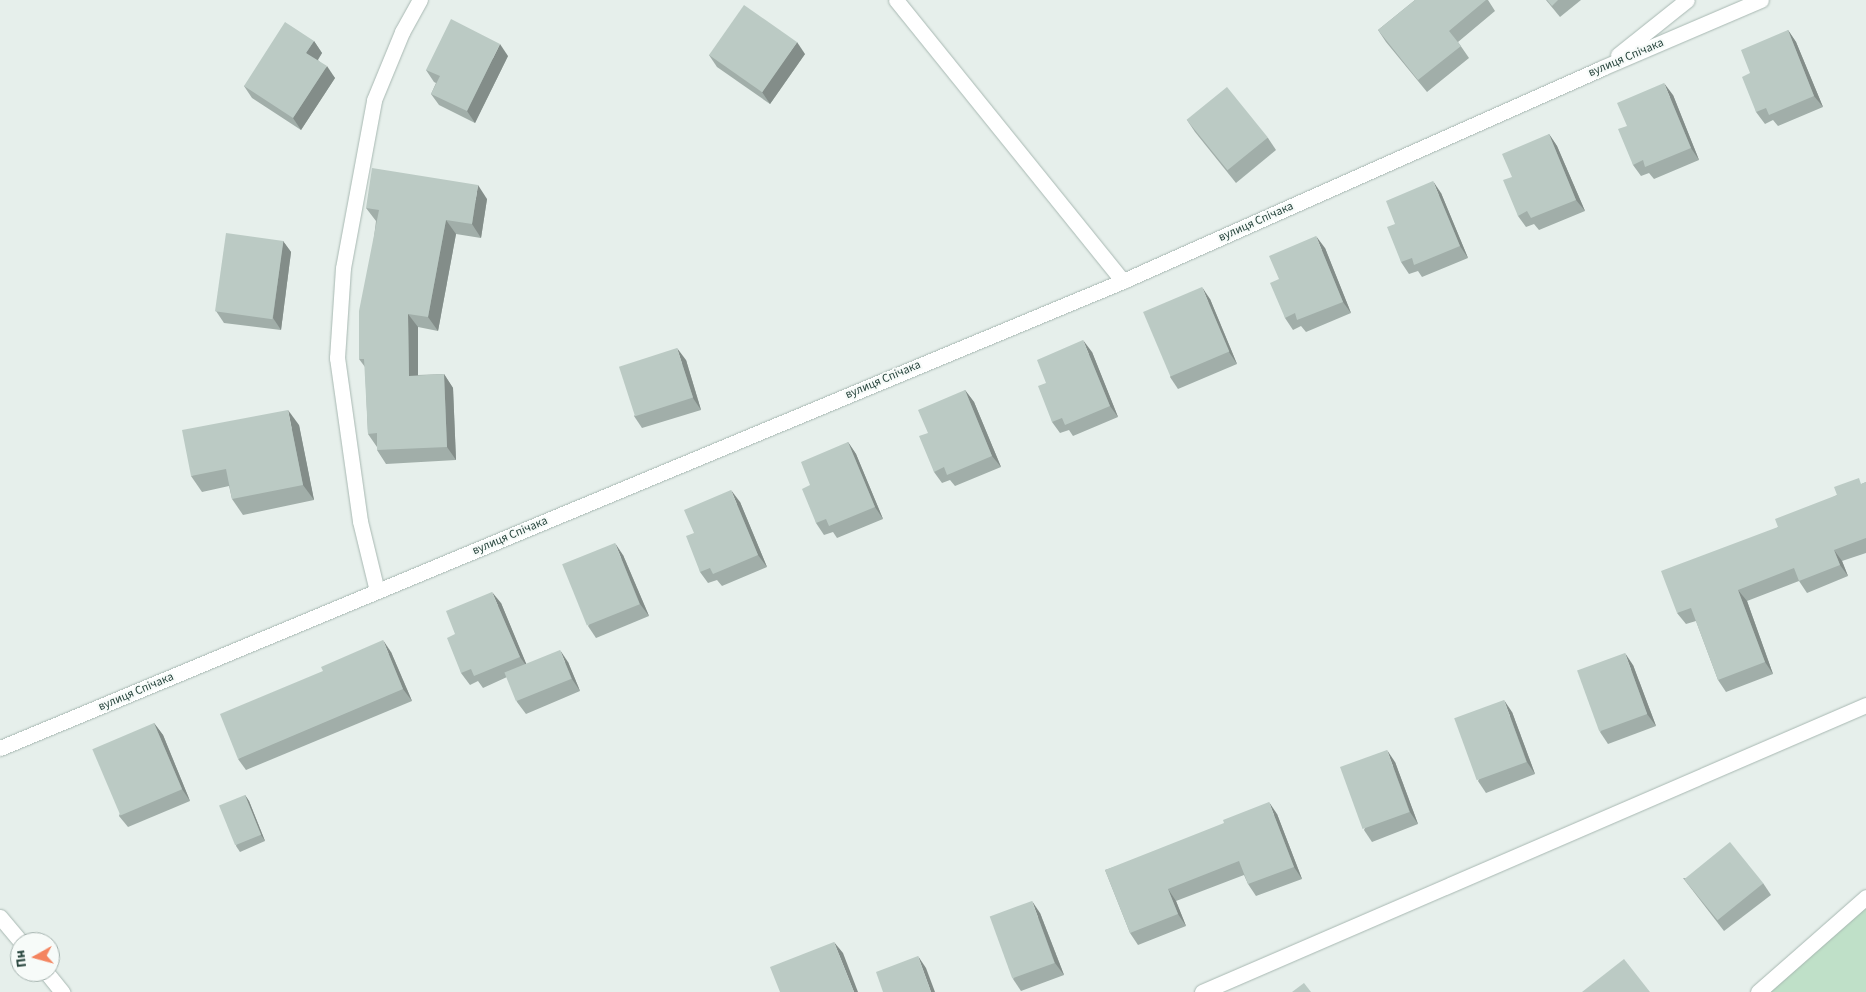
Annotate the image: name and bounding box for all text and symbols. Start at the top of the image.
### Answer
street label: вулиця Спічака [1586,36,1666,80]
street label: вулиця Спічака [1216,199,1296,245]
street label: вулиця Спічака [843,358,923,402]
street label: вулиця Спічака [470,514,550,558]
street label: вулиця Спічака [96,670,176,714]
north arrow [10,932,60,982]
text: Пн [10,949,32,969]

